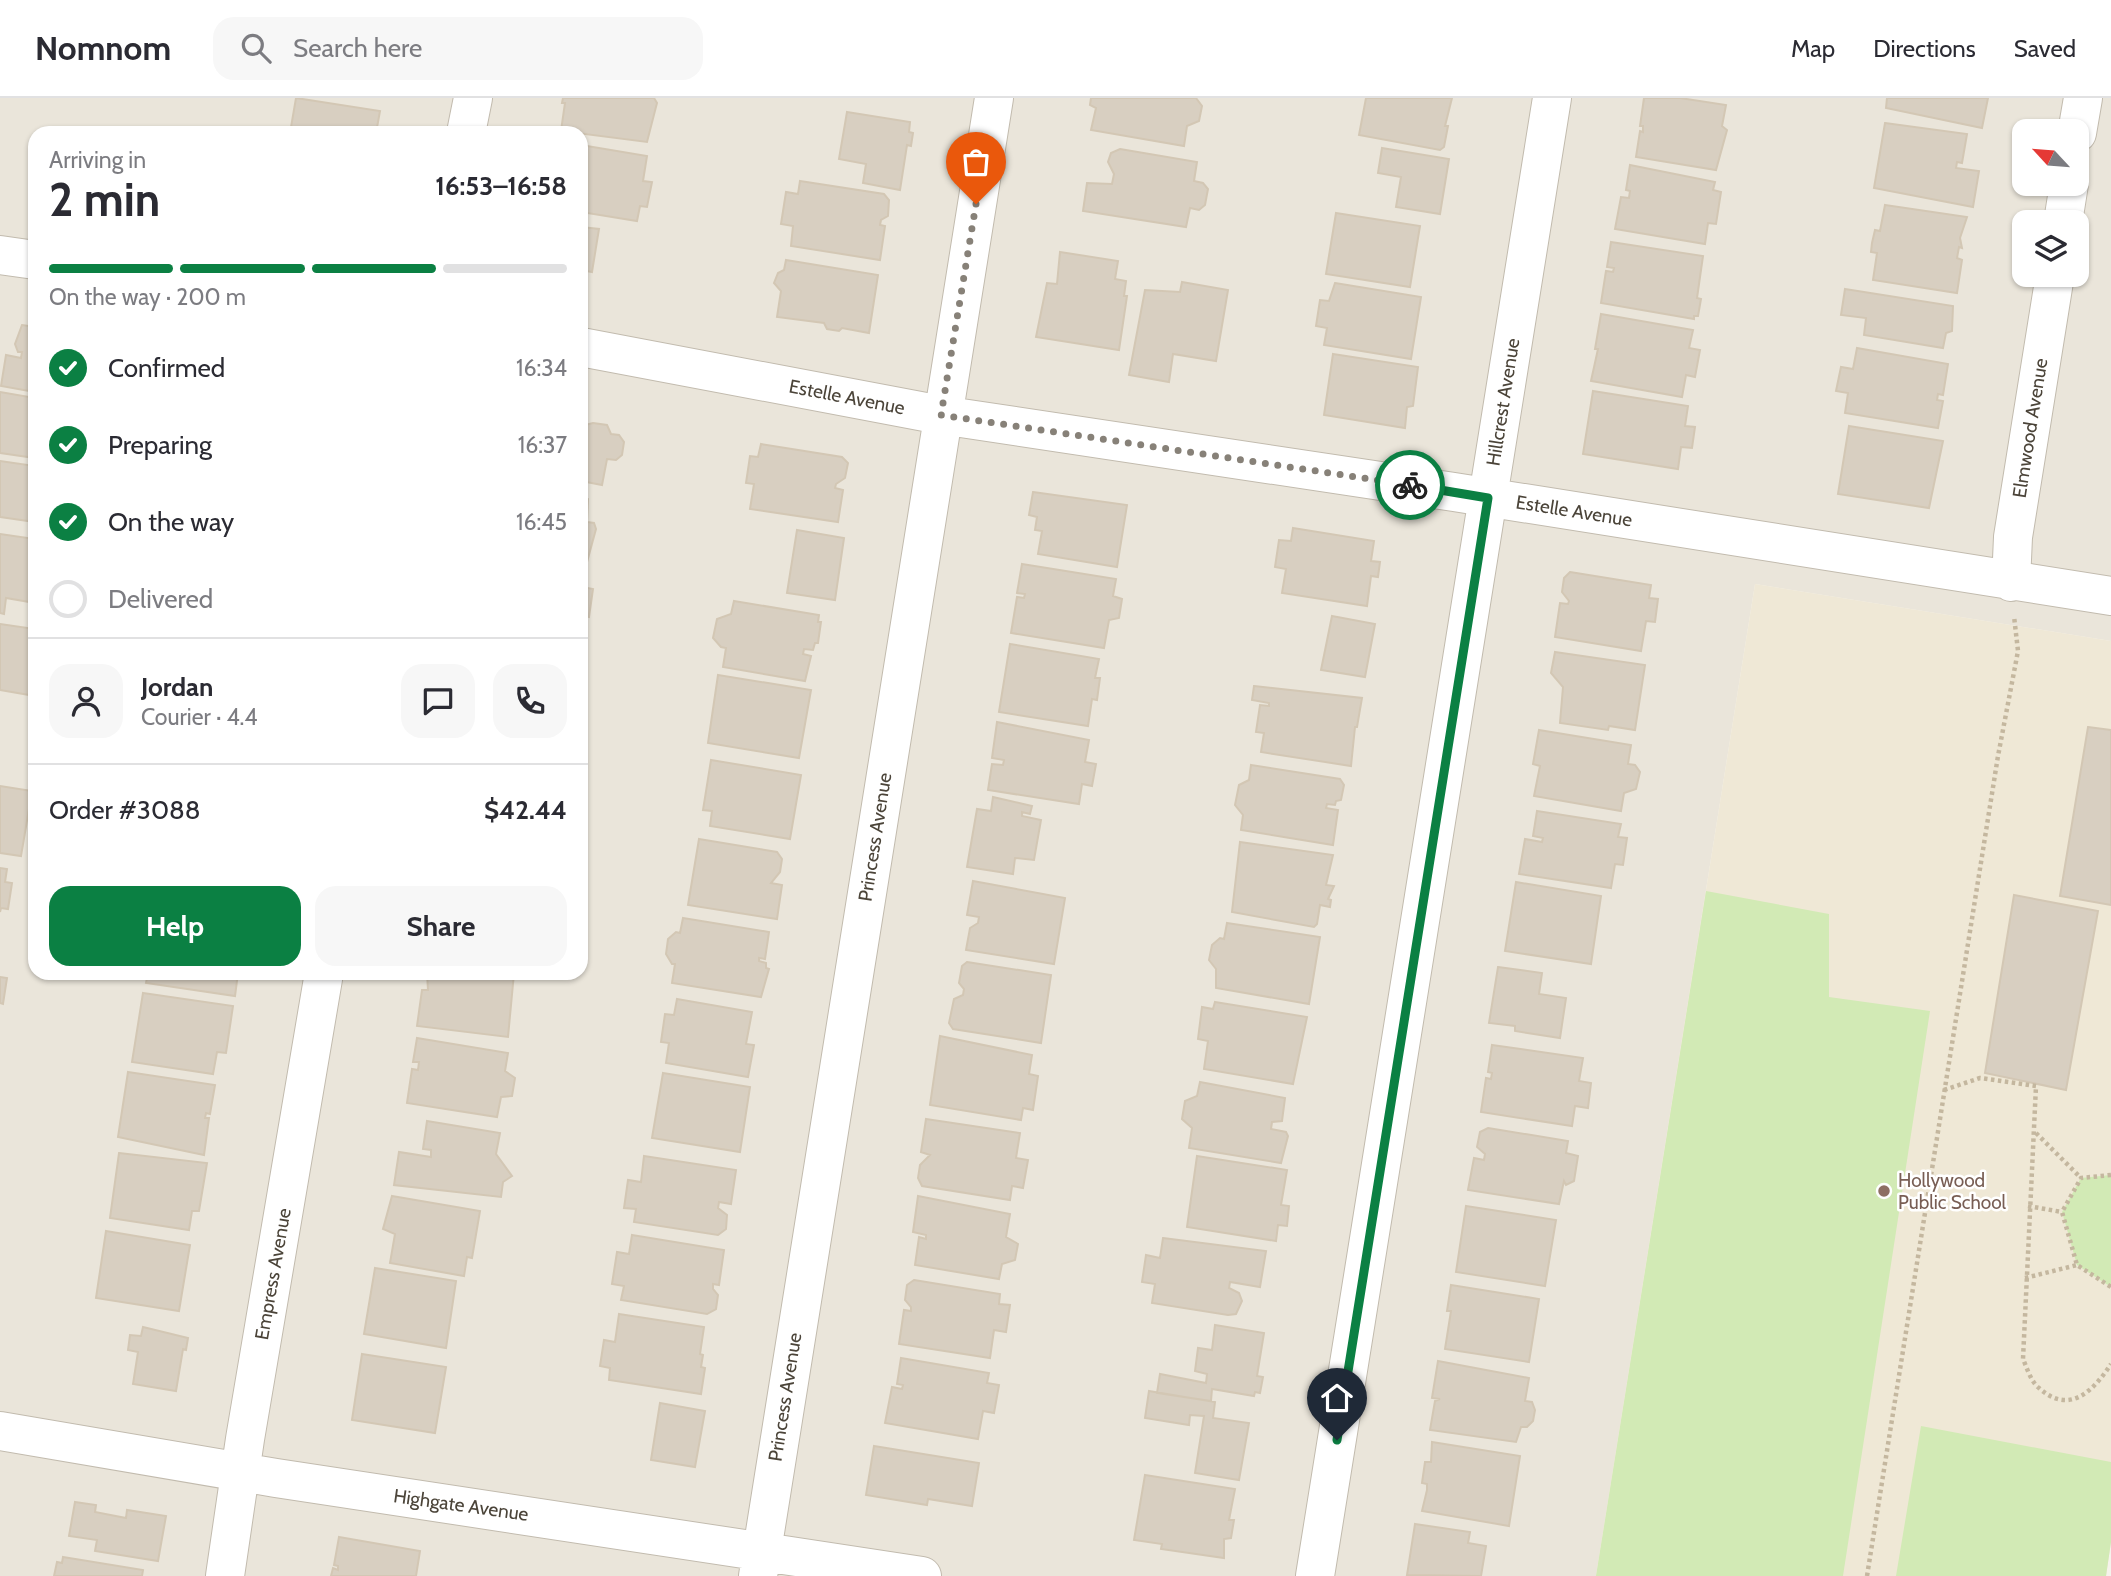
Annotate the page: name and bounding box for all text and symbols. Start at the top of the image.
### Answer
search box [213,17,703,80]
text: Nomnom [35,28,171,68]
icon: search [237,29,275,67]
text: Search here [293,32,422,64]
text: Map [1791,34,1835,63]
text: Directions [1873,34,1976,63]
text: Saved [2014,34,2076,63]
north arrow [2012,119,2090,196]
map controls [2012,119,2089,287]
pin [946,132,1006,204]
icon: bag [957,143,995,181]
text: Arriving in [49,146,146,174]
text: 16:53–16:58 [435,170,567,202]
text: 2 min [49,172,160,228]
button: layers [2012,210,2089,287]
text: On the way · 200 m [49,283,246,311]
street label: Hillcrest Avenue [1482,336,1524,468]
icon: check [49,349,87,387]
text: Confirmed [108,352,225,384]
text: 16:34 [516,354,567,382]
street label: Elmwood Avenue [2008,356,2052,500]
street label: Estelle Avenue [787,375,907,420]
icon: check [49,426,87,464]
text: Preparing [108,429,212,461]
text: 16:37 [518,431,567,459]
courier [1375,450,1445,520]
icon: bike [1391,466,1429,504]
street label: Estelle Avenue [1514,490,1634,532]
icon: check [49,503,87,541]
text: On the way [108,506,234,538]
text: 16:45 [516,508,567,536]
text: Delivered [108,583,213,615]
button: person [49,664,123,738]
button: chat [401,664,475,738]
button: phone [493,664,567,738]
text: Jordan [141,671,213,703]
text: Courier · 4.4 [141,703,258,731]
street label: Princess Avenue [853,771,897,903]
text: Order #3088 [49,794,201,826]
text: $42.44 [484,794,567,826]
button: Help [49,886,301,966]
button: Share [315,886,567,966]
place label: Hollywood Public School [1898,1169,2007,1214]
marker: Hollywood Public School [1876,1183,1892,1199]
street label: Empress Avenue [250,1206,296,1342]
street label: Princess Avenue [763,1331,807,1463]
pin [1307,1368,1367,1440]
icon: home [1318,1379,1356,1417]
street label: Highgate Avenue [392,1484,530,1526]

